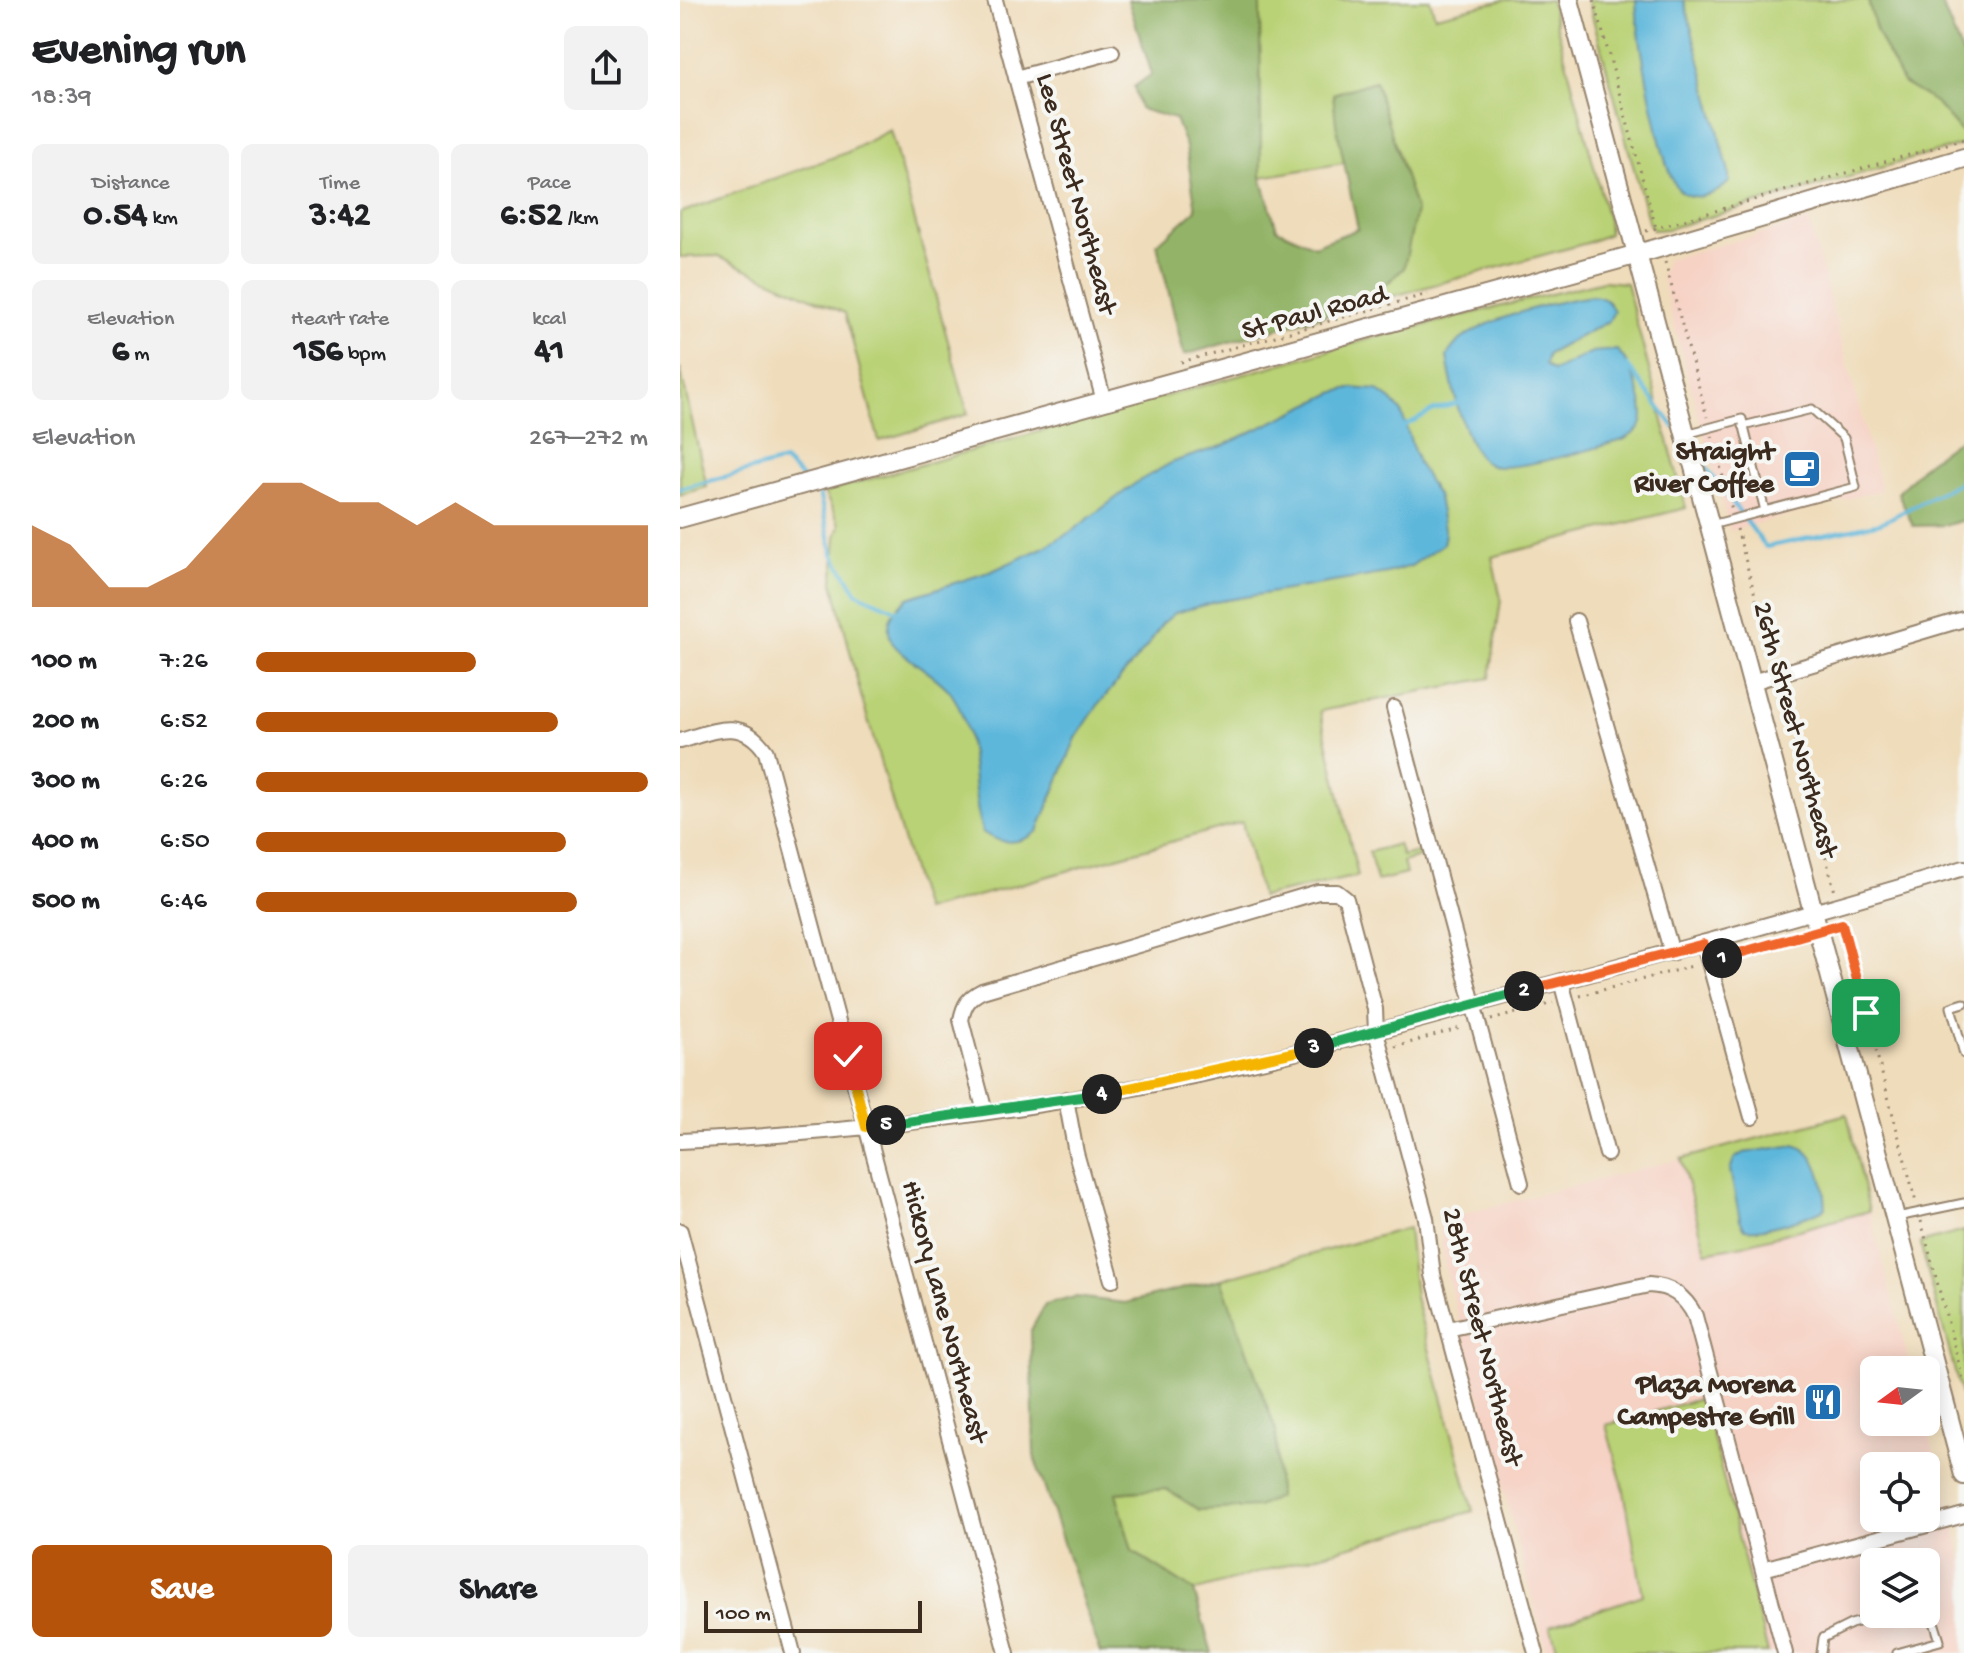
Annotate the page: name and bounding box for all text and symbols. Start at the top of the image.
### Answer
button: share [564,26,648,110]
text: Evening run [32,27,245,79]
street label: Lee Street Northeast [1027,70,1124,321]
text: 18:39 [32,83,91,114]
text: Distance [92,171,170,197]
text: Time [320,171,360,197]
text: Pace [528,171,571,197]
text: 0.54 [83,197,147,237]
text: 3:42 [309,197,371,237]
text: 6:52 [500,197,563,237]
text: km [147,206,178,232]
text: /km [563,206,599,232]
street label: St Paul Road [1239,278,1394,349]
text: Elevation [87,307,174,333]
text: Heart rate [291,307,389,333]
text: kcal [532,307,566,333]
text: 6 [112,333,129,373]
text: 156 [294,333,343,373]
text: 41 [534,333,564,373]
text: m [129,342,150,368]
text: bpm [343,342,386,368]
text: Elevation [32,424,135,455]
text: 267–272 m [529,424,648,455]
place label: Straight River Coffee [1633,437,1777,502]
cafe icon: Straight River Coffee [1781,448,1823,490]
street label: 26th Street Northeast [1744,599,1845,864]
text: 100 m [32,647,97,678]
text: 7:26 [160,647,208,678]
text: 200 m [32,707,99,738]
text: 6:52 [160,707,208,738]
text: 300 m [32,767,100,798]
text: 6:26 [160,767,207,798]
text: 400 m [32,827,98,858]
text: 6:50 [160,827,210,858]
text: 500 m [32,887,100,918]
text: 6:46 [160,887,207,918]
pin: 1 [1702,938,1742,978]
text: 1 [1718,945,1726,971]
pin: 2 [1504,971,1544,1011]
text: 2 [1519,978,1529,1004]
pin [1832,979,1900,1047]
icon: arrive [1844,991,1888,1035]
pin [814,1022,882,1090]
pin: 3 [1294,1028,1334,1068]
icon: check [826,1034,870,1078]
text: 3 [1308,1035,1320,1061]
pin: 4 [1082,1074,1122,1114]
text: 4 [1097,1081,1107,1107]
pin: 5 [866,1105,906,1145]
text: 5 [880,1112,892,1138]
street label: Hickory Lane Northeast [892,1177,995,1449]
street label: 28th Street Northeast [1433,1205,1530,1472]
north arrow [1860,1356,1940,1436]
map controls [1860,1356,1940,1628]
place label: Plaza Morena Campestre Grill [1617,1370,1796,1435]
restaurant icon: Plaza Morena Campestre Grill [1802,1381,1844,1423]
button: locate [1860,1452,1940,1532]
button: Save [32,1545,332,1637]
button: Share [348,1545,648,1637]
button: layers [1860,1548,1940,1628]
scale bar [704,1597,922,1633]
text: 100 m [716,1602,771,1628]

